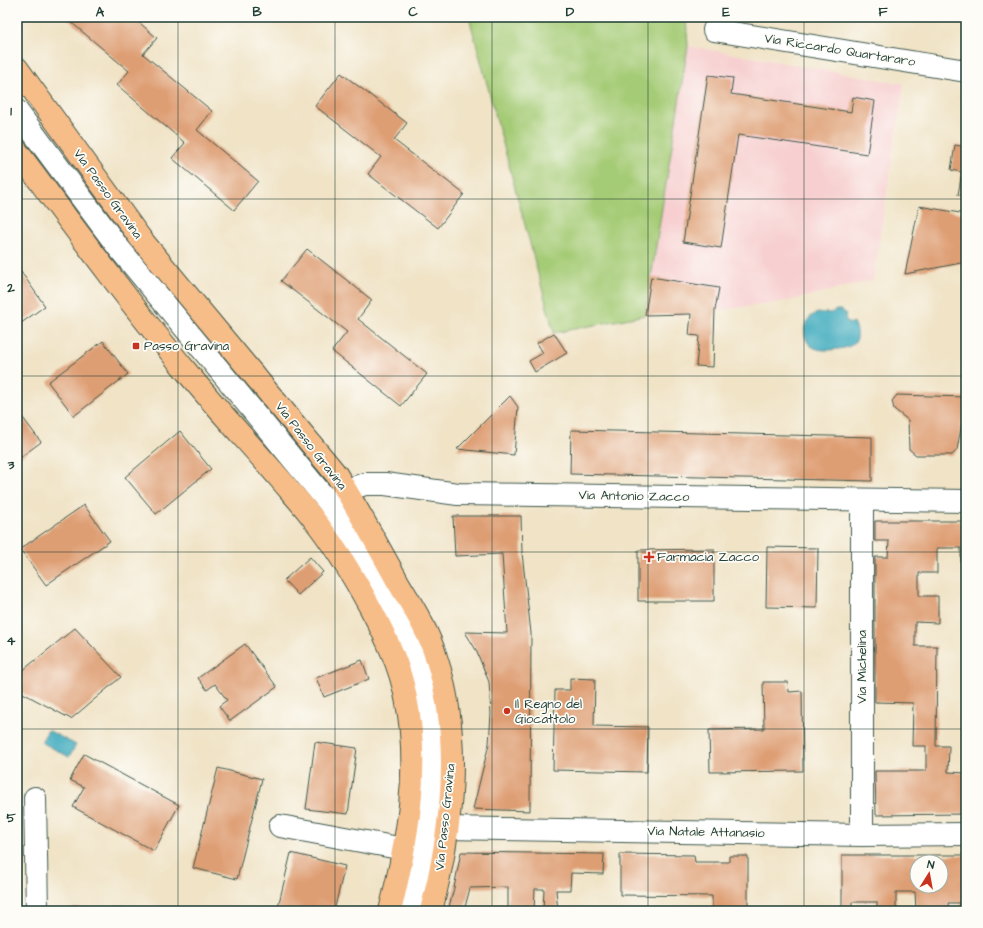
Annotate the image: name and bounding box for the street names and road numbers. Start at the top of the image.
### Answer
street label: Via Riccardo Quartararo [763,29,917,71]
street label: Via Passo Gravina [69,145,147,243]
street label: Via Passo Gravina [271,398,351,494]
street label: Via Antonio Zacco [578,486,690,506]
street label: Via Michelina [853,630,871,704]
street label: Via Passo Gravina [430,762,460,871]
street label: Via Natale Attanasio [647,822,765,842]

